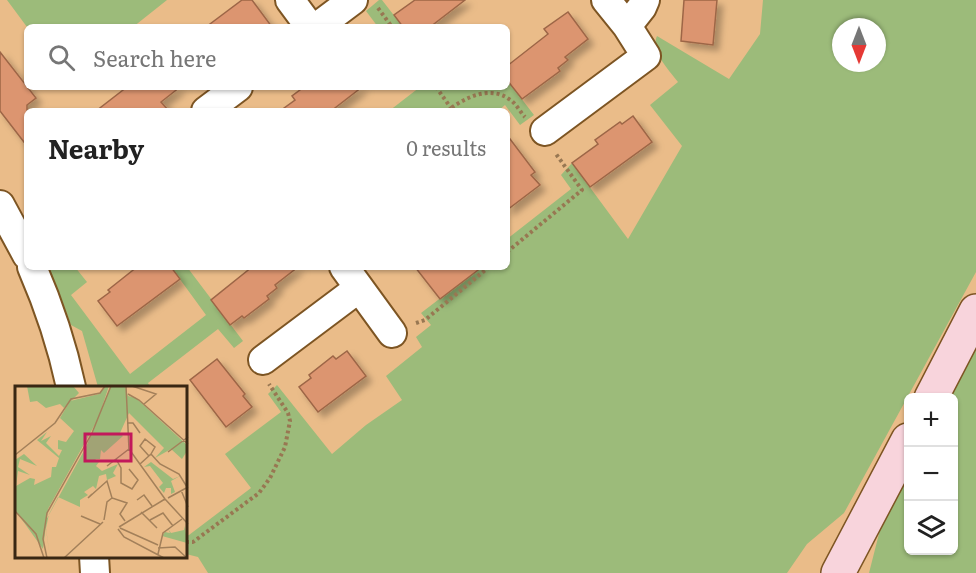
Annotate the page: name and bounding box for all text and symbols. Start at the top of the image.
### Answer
north arrow [832,18,886,72]
search box [24,24,510,90]
icon: search [45,41,78,74]
text: Search here [93,41,216,74]
text: Nearby [48,128,144,167]
text: 0 results [406,132,486,162]
inset map [15,386,188,558]
map controls [904,393,958,555]
button: + [904,393,958,447]
button: − [904,447,958,501]
button: layers [904,501,958,555]

